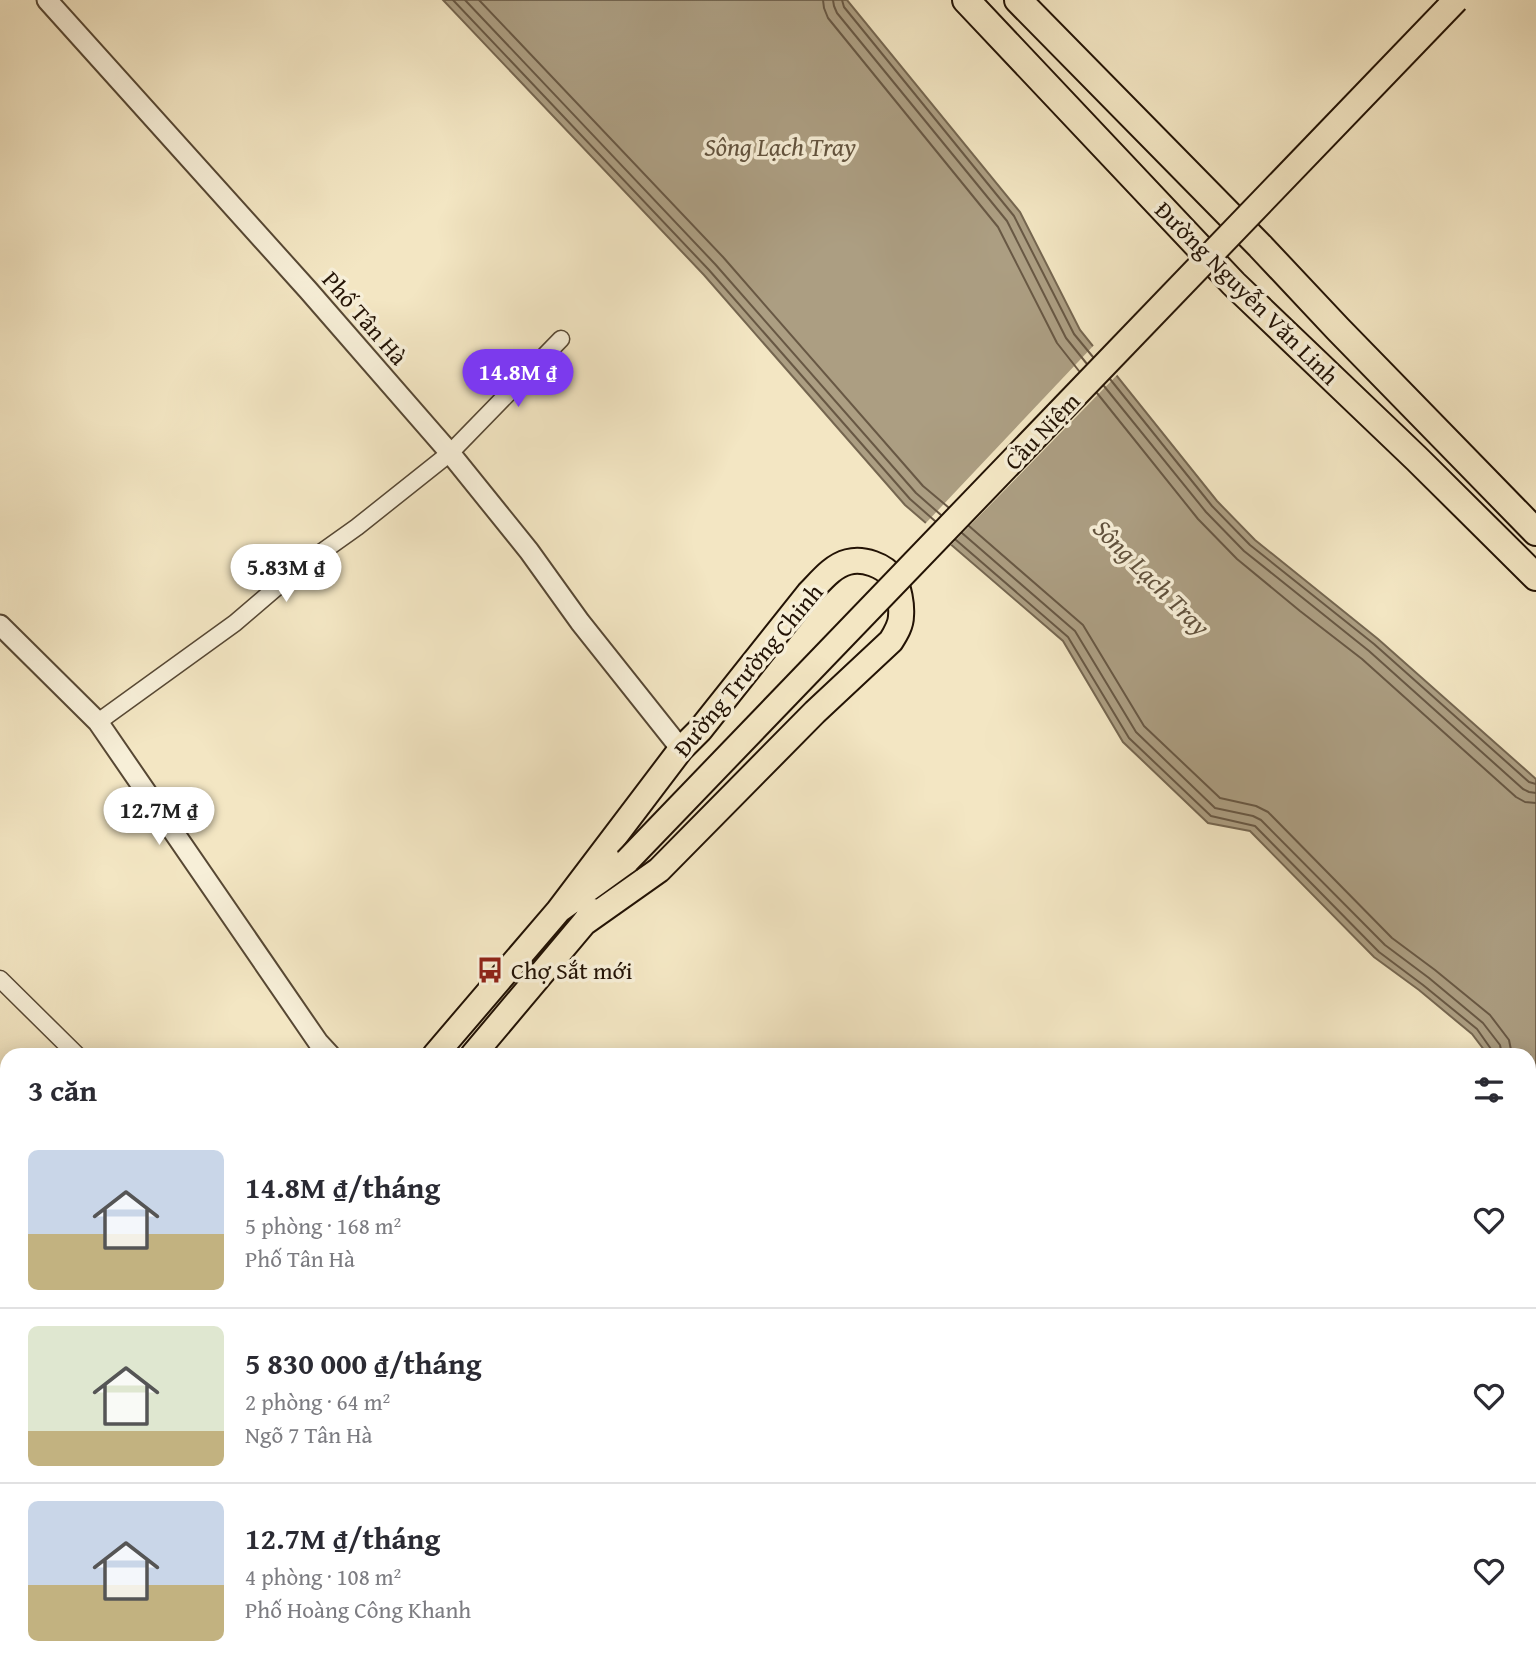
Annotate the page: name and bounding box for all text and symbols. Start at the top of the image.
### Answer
water label: Sông Lạch Tray [704,127,856,166]
street label: Đường Nguyễn Văn Linh [1147,193,1347,393]
street label: Phố Tân Hà [314,263,416,373]
pin: 14.8M ₫ [453,350,583,409]
text: 14.8M ₫ [478,355,558,388]
street label: Cầu Niệm [996,384,1088,478]
water label: Sông Lạch Tray [1084,509,1220,645]
pin: 5.83M ₫ [221,544,351,604]
text: 5.83M ₫ [246,550,326,583]
street label: Đường Trường Chinh [665,575,831,764]
pin: 12.7M ₫ [94,788,224,847]
text: 12.7M ₫ [119,793,199,826]
place label: Chợ Sắt mới [511,953,633,988]
bus stop icon: Chợ Sắt mới [475,955,505,985]
text: 3 căn [28,1068,97,1112]
icon: filters [1470,1071,1508,1109]
text: 14.8M ₫/tháng [245,1165,440,1209]
icon: home [84,1178,168,1262]
icon: heart [1470,1201,1508,1239]
text: 5 phòng · 168 m² [245,1209,401,1242]
text: Phố Tân Hà [245,1242,355,1275]
text: 5 830 000 ₫/tháng [245,1341,482,1385]
icon: home [84,1354,168,1438]
icon: heart [1470,1377,1508,1415]
text: 2 phòng · 64 m² [245,1385,390,1418]
text: Ngõ 7 Tân Hà [245,1418,372,1451]
text: 12.7M ₫/tháng [245,1516,440,1560]
icon: home [84,1529,168,1613]
icon: heart [1470,1552,1508,1590]
text: 4 phòng · 108 m² [245,1560,401,1593]
text: Phố Hoàng Công Khanh [245,1593,471,1626]

